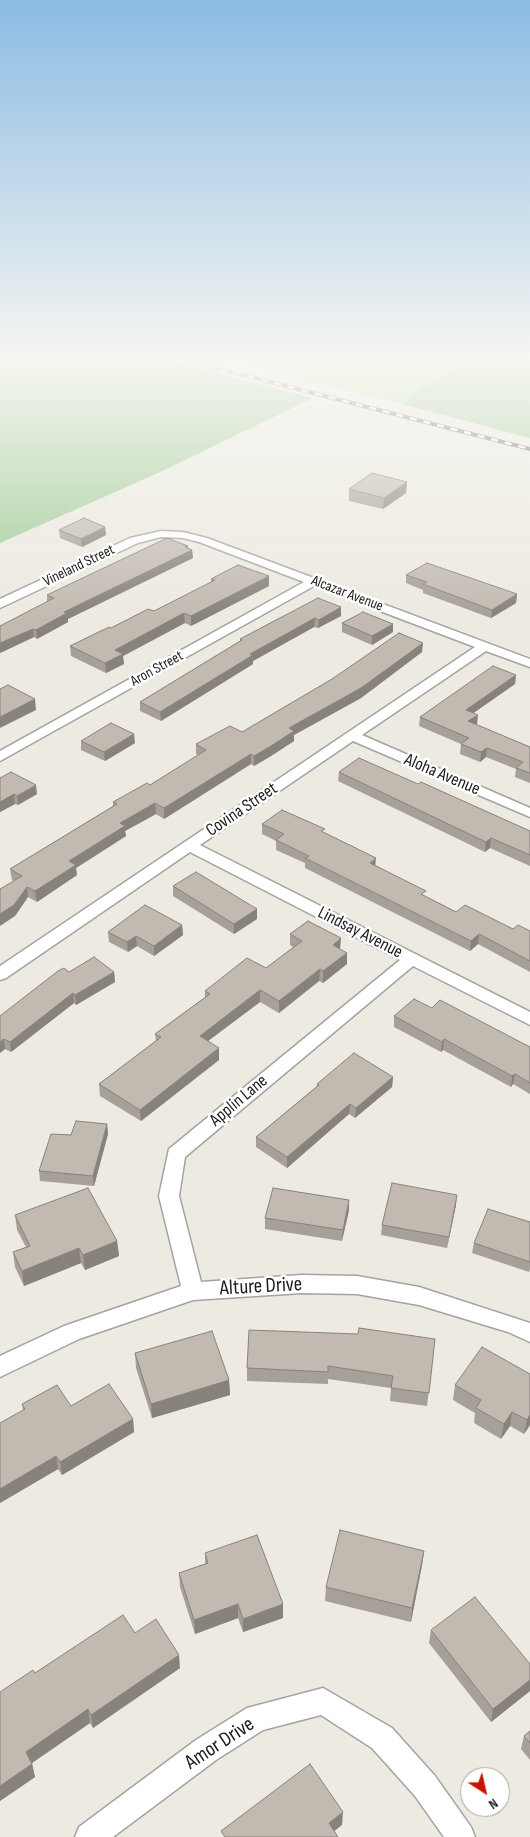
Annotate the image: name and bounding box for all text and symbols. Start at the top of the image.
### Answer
street label: Vineland Street [40,541,118,591]
street label: Alcazar Avenue [309,572,385,616]
street label: Aron Street [128,647,186,691]
street label: Aloha Avenue [401,749,483,801]
street label: Covina Street [202,778,282,842]
street label: Lindsay Avenue [314,902,406,964]
street label: Applin Lane [206,1071,272,1131]
street label: Alture Drive [219,1272,303,1302]
street label: Amor Drive [181,1712,259,1776]
north arrow [460,1767,510,1817]
text: N [485,1795,501,1813]

